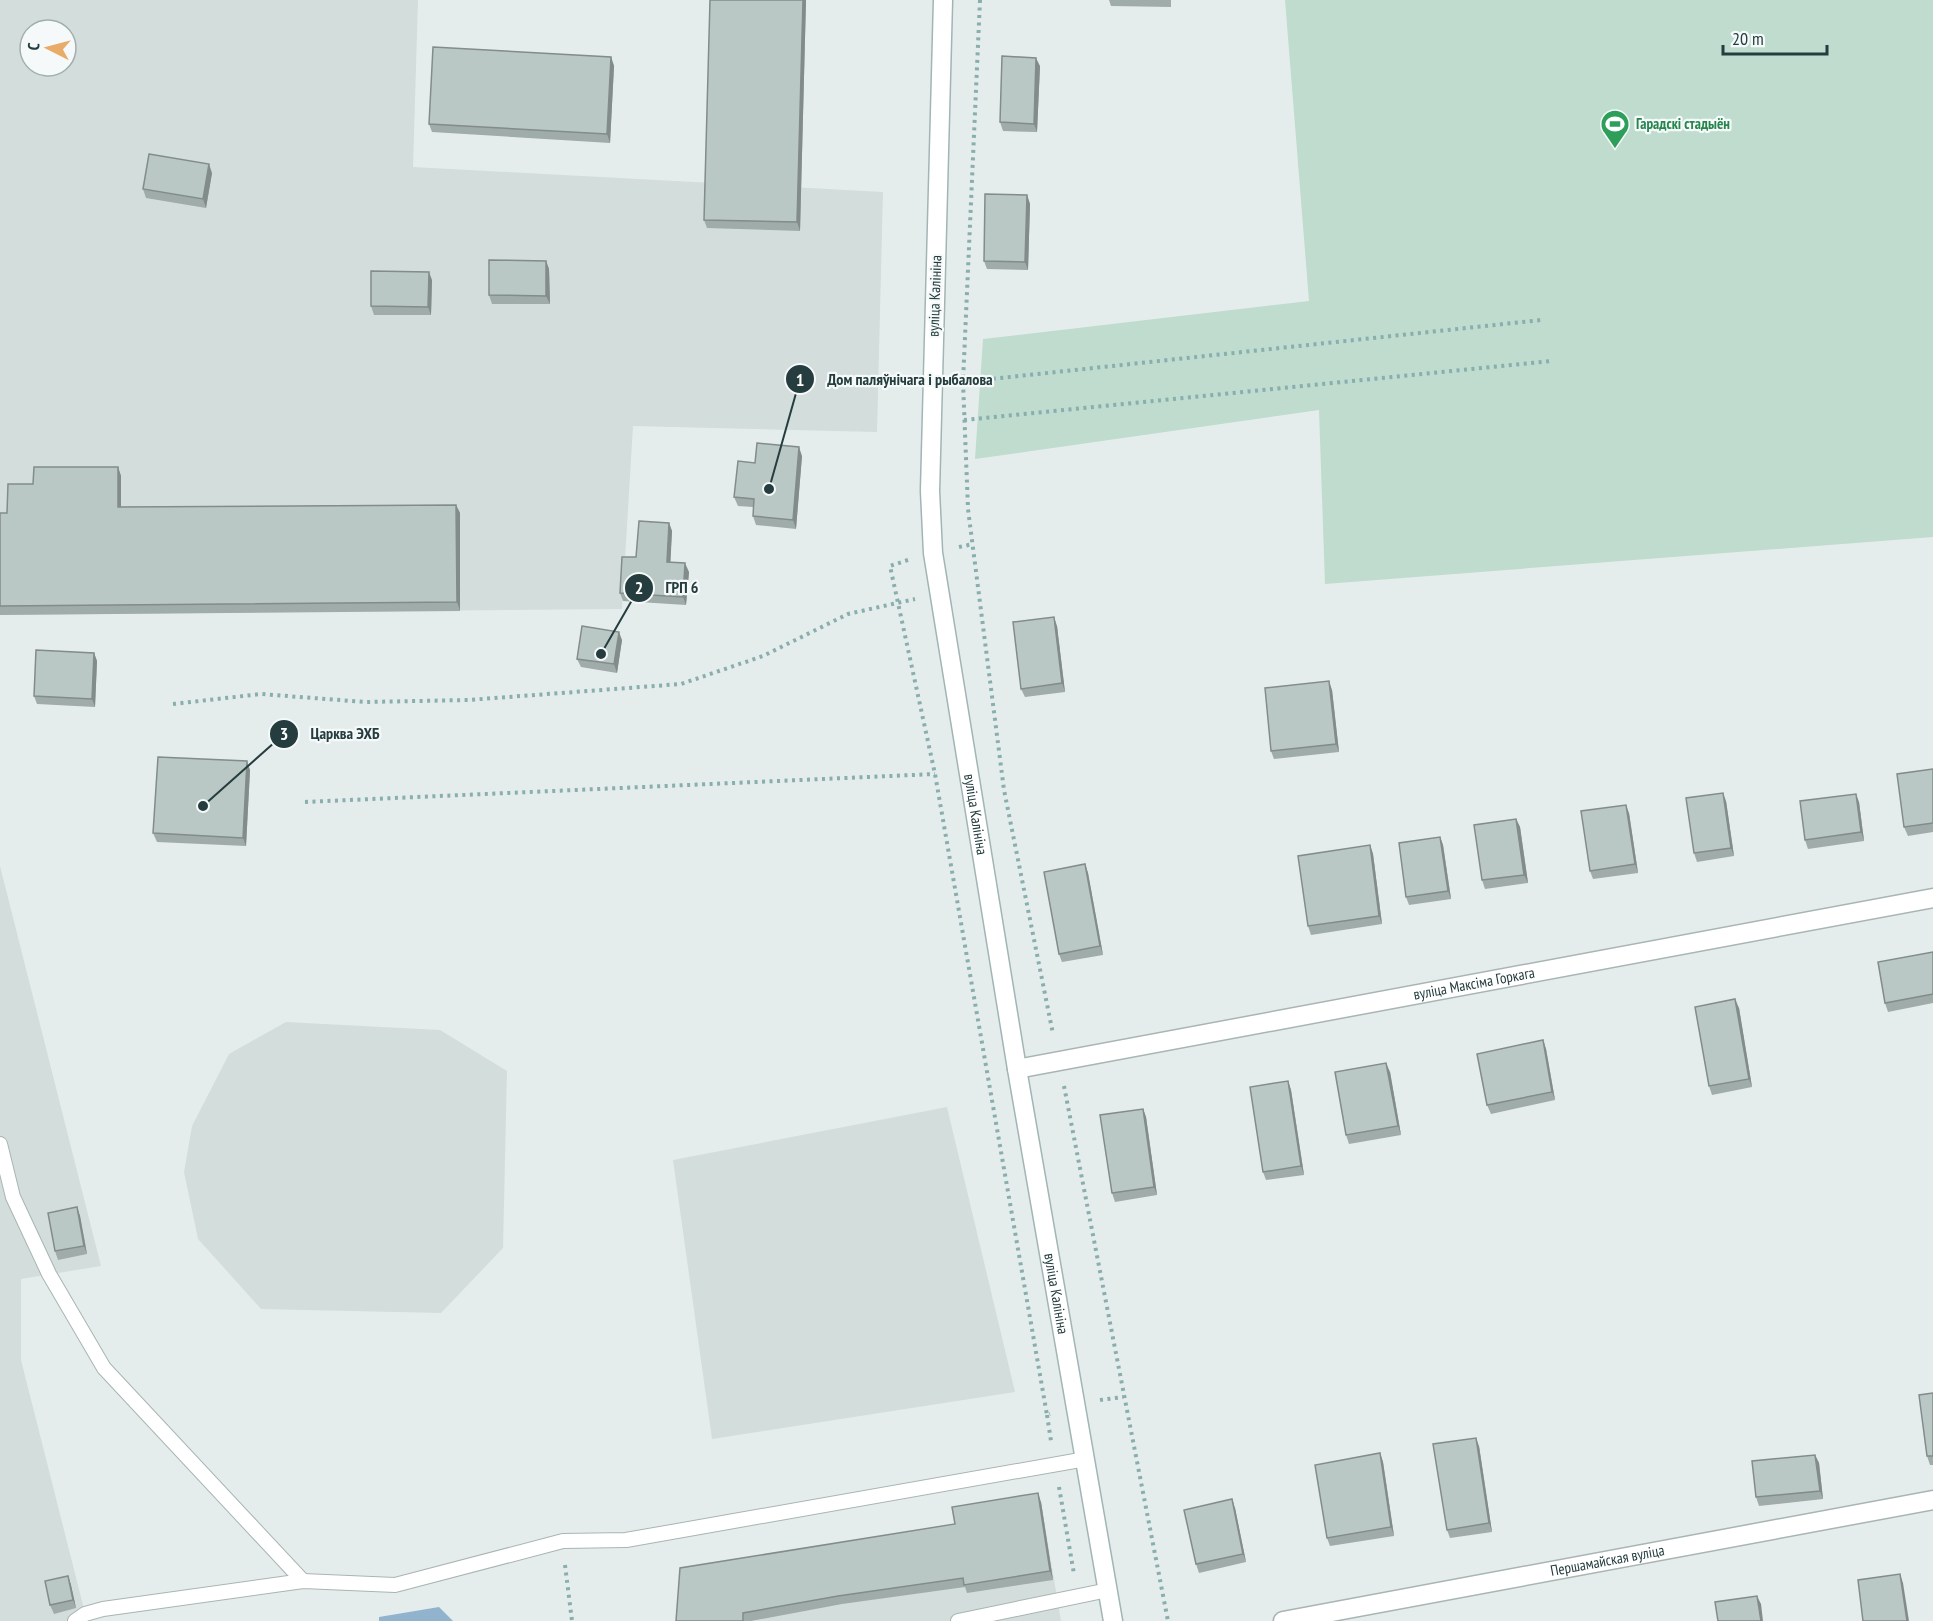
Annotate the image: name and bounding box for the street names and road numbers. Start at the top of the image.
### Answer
street label: вуліца Калініна [924,255,945,337]
street label: вуліца Калініна [960,772,992,856]
street label: вуліца Максіма Горкага [1412,963,1536,1004]
street label: вуліца Калініна [1040,1252,1073,1335]
street label: Першамайская вуліца [1549,1540,1666,1580]

